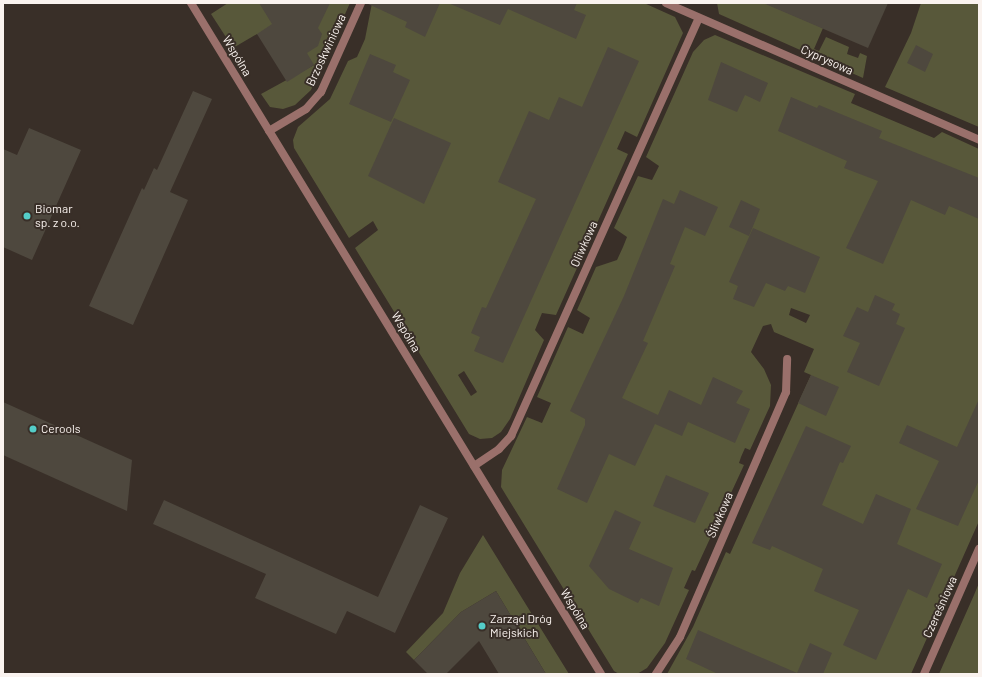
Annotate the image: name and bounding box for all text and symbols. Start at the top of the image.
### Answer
street label: Brzoskwiniowa [303,12,349,88]
street label: Wspólna [219,33,255,79]
street label: Cyprysowa [798,42,856,78]
place label: Biomar sp. z o.o. [35,202,80,230]
marker: Biomar sp. z o.o. [22,211,32,221]
street label: Oliwkowa [568,219,600,269]
street label: Wspólna [388,309,424,355]
place label: Cerools [41,422,81,436]
marker: Cerools [28,424,38,434]
street label: Śliwkowa [704,490,736,540]
street label: Czereśniowa [920,574,960,640]
street label: Wspólna [557,586,593,632]
place label: Zarząd Dróg Miejskich [490,612,552,640]
marker: Zarząd Dróg Miejskich [477,621,487,631]

